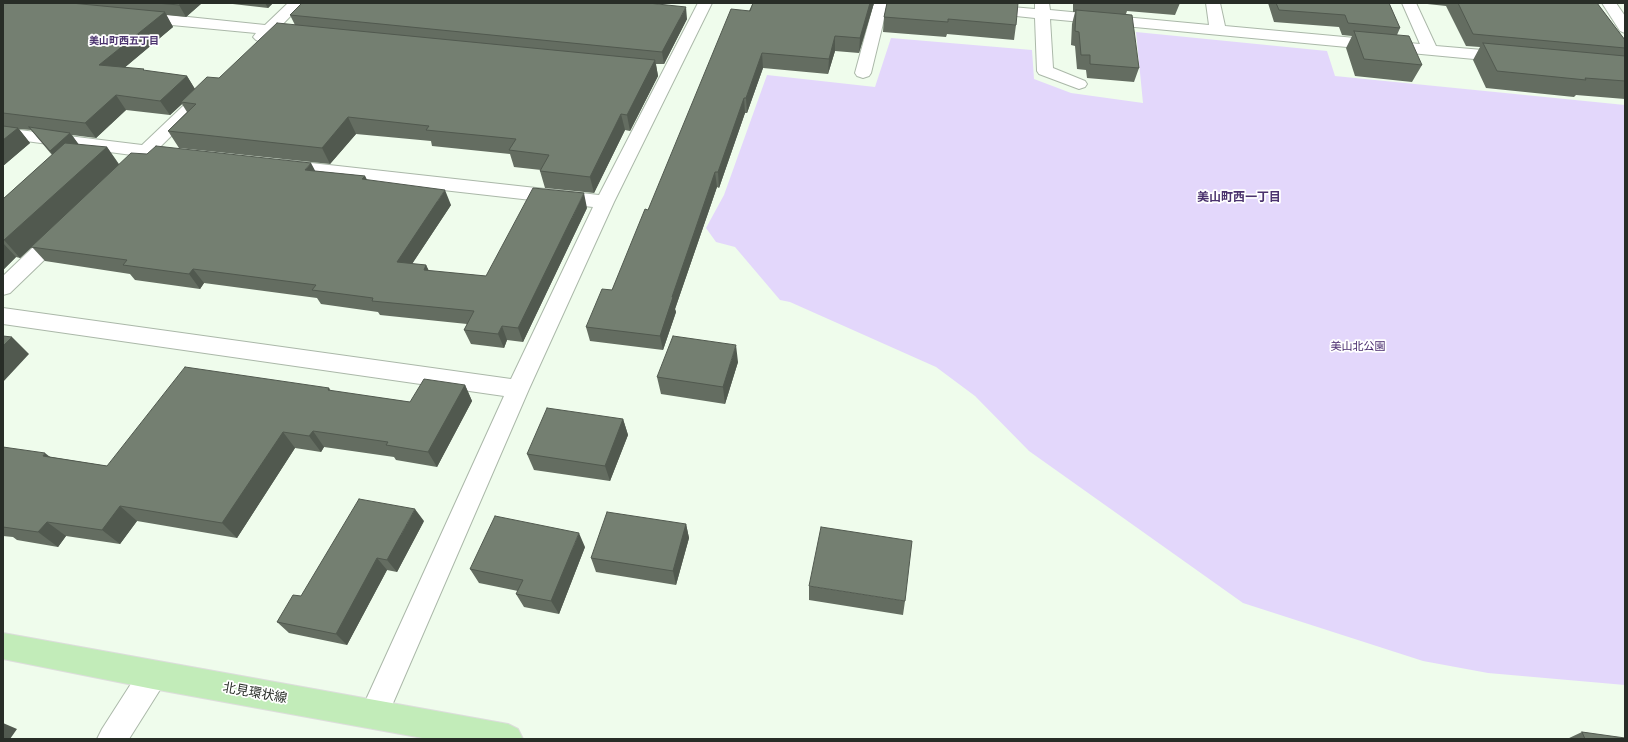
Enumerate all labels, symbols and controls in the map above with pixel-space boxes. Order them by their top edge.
district label: 美山町西五丁目 [89,35,159,47]
district label: 美山町西一丁目 [1197,190,1281,204]
park label: 美山北公園 [1331,340,1385,354]
street label: 北見環状線 [222,680,288,706]

